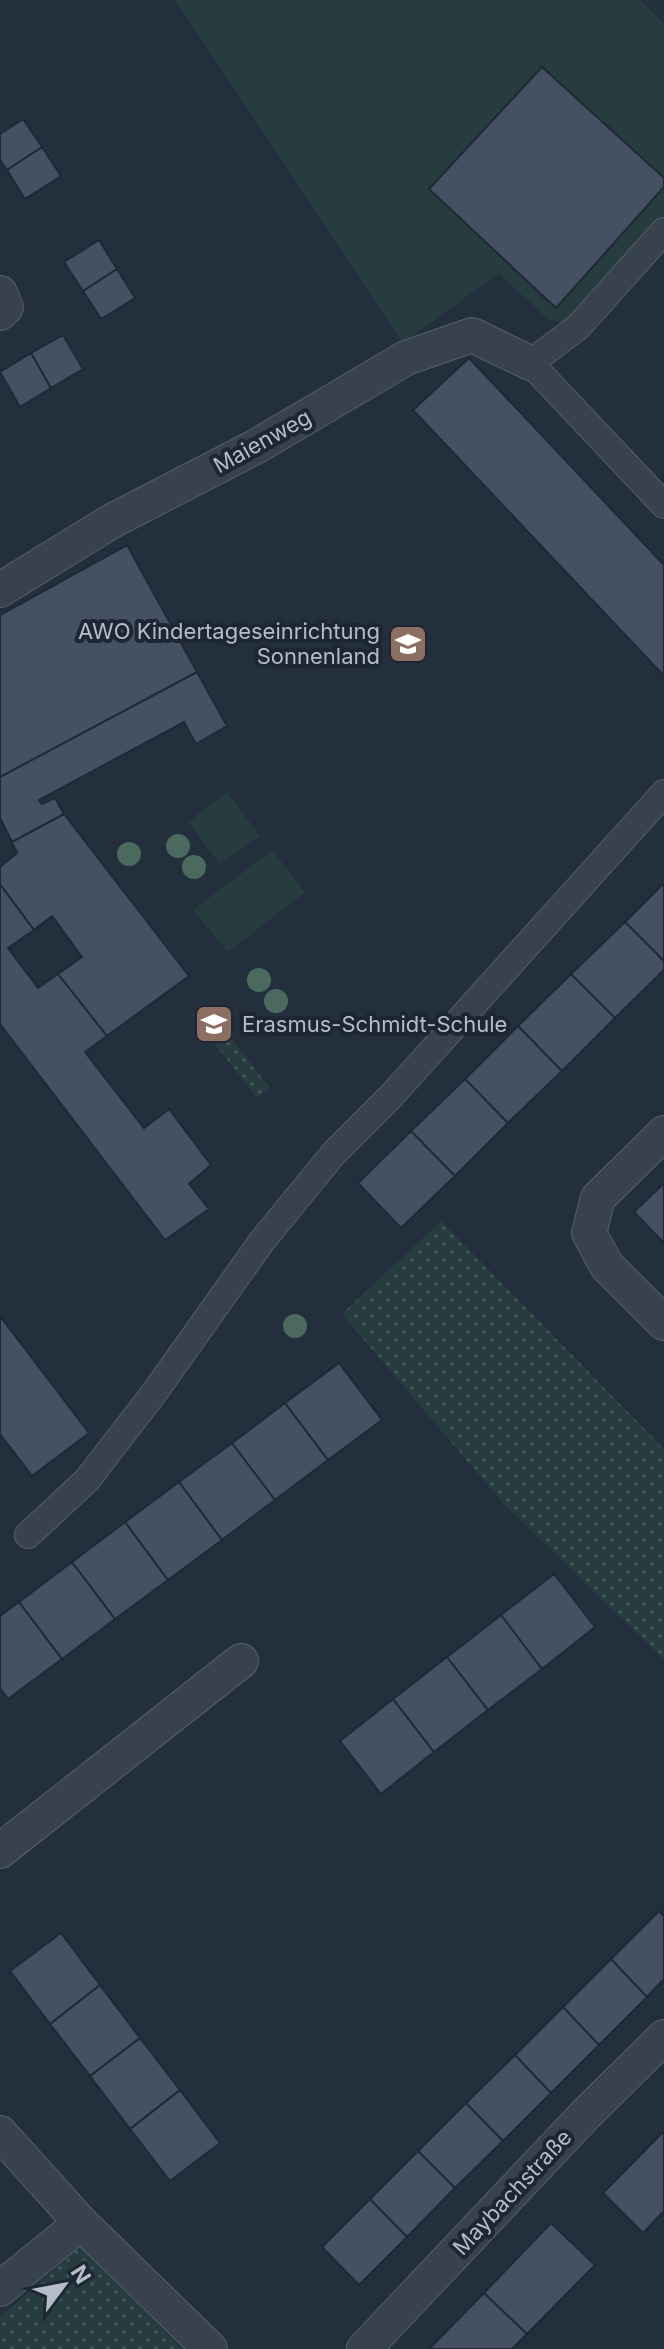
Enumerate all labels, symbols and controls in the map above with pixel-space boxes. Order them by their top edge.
street label: Maienweg [209,404,315,478]
place label: AWO Kindertageseinrichtung Sonnenland [78,618,380,669]
school or university icon: AWO Kindertageseinrichtung Sonnenland [387,623,429,665]
school or university icon: Erasmus-Schmidt-Schule [193,1003,235,1045]
place label: Erasmus-Schmidt-Schule [242,1011,507,1037]
street label: Maybachstraße [447,2124,577,2260]
north arrow [24,2245,104,2325]
text: N [65,2260,96,2288]

